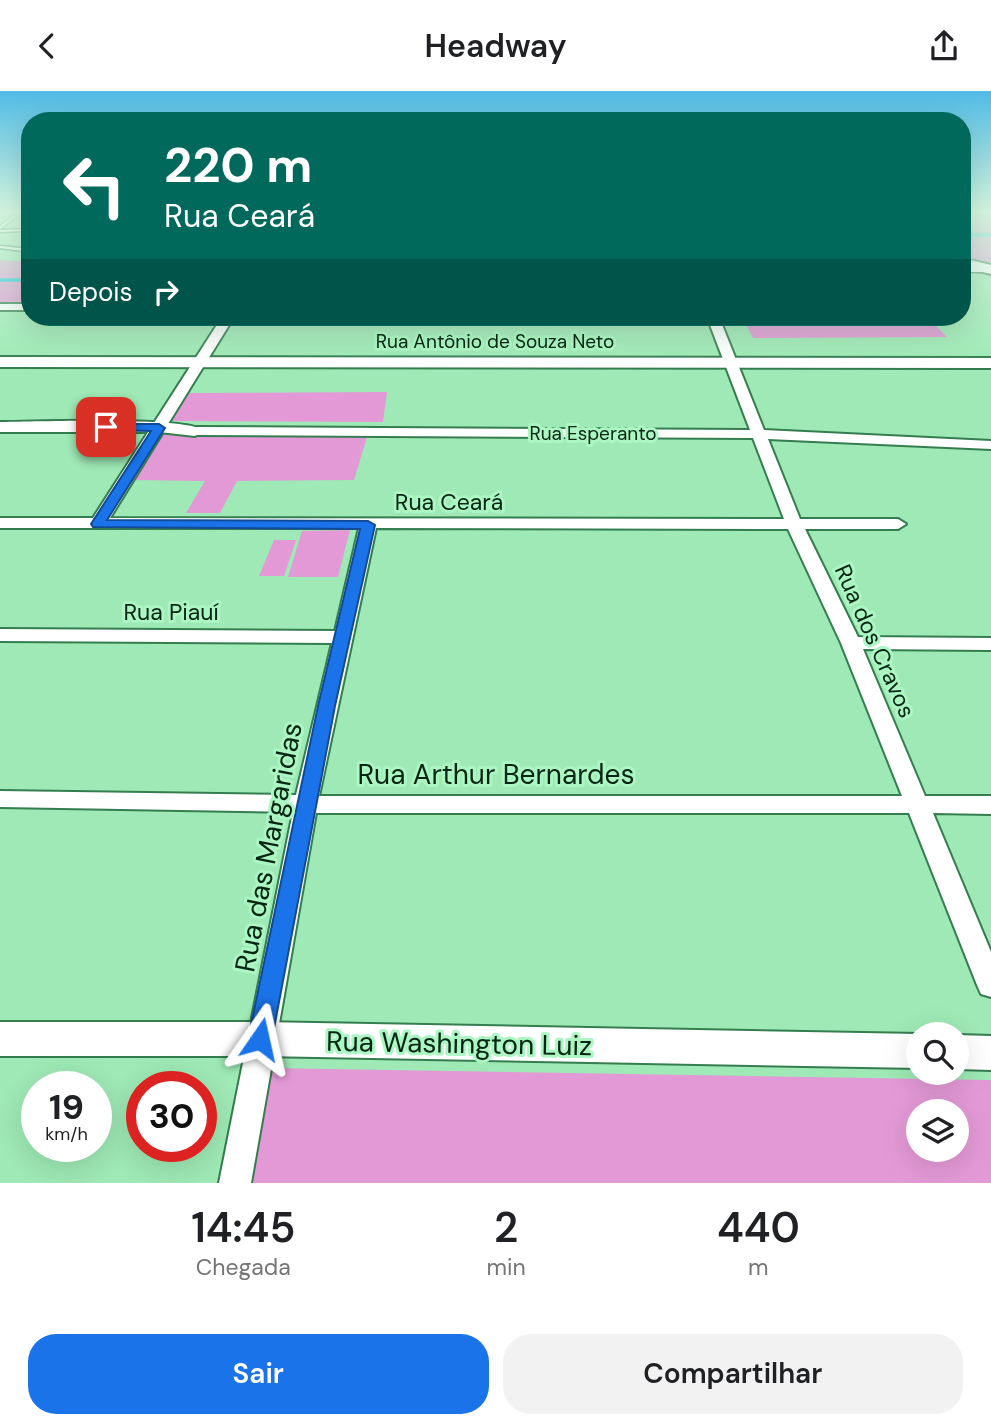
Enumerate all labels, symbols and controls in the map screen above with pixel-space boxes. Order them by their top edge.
text: Headway [424,25,567,67]
icon: back [28,27,66,65]
icon: share [925,27,963,65]
text: 220 m [164,133,312,197]
icon: left [49,140,140,231]
text: Rua Ceará [164,195,315,237]
icon: right [147,273,185,311]
text: Depois [49,275,133,309]
street label: Rua Antônio de Souza Neto [376,329,614,354]
pin [76,397,136,457]
icon: arrive [87,408,125,446]
street label: Rua Esperanto [529,421,657,446]
street label: Rua Ceará [395,487,503,517]
street label: Rua dos Cravos [828,560,922,722]
street label: Rua Piauí [123,597,219,627]
street label: Rua das Margaridas [226,719,311,975]
street label: Rua Arthur Bernardes [357,756,635,793]
position arrow [223,1002,297,1076]
map controls [906,1022,969,1162]
button: search [906,1022,969,1085]
street label: Rua Washington Luiz [326,1023,592,1064]
speed limit sign: 30 [126,1071,217,1162]
text: 19 [49,1084,84,1130]
button: layers [906,1099,969,1162]
text: km/h [45,1122,88,1146]
text: 14:45 [191,1200,295,1255]
text: 2 [494,1200,518,1255]
text: 440 [717,1200,800,1255]
text: Chegada [196,1252,291,1282]
text: min [487,1252,526,1282]
text: m [748,1252,769,1282]
button: Sair [28,1334,489,1414]
button: Compartilhar [503,1334,963,1414]

